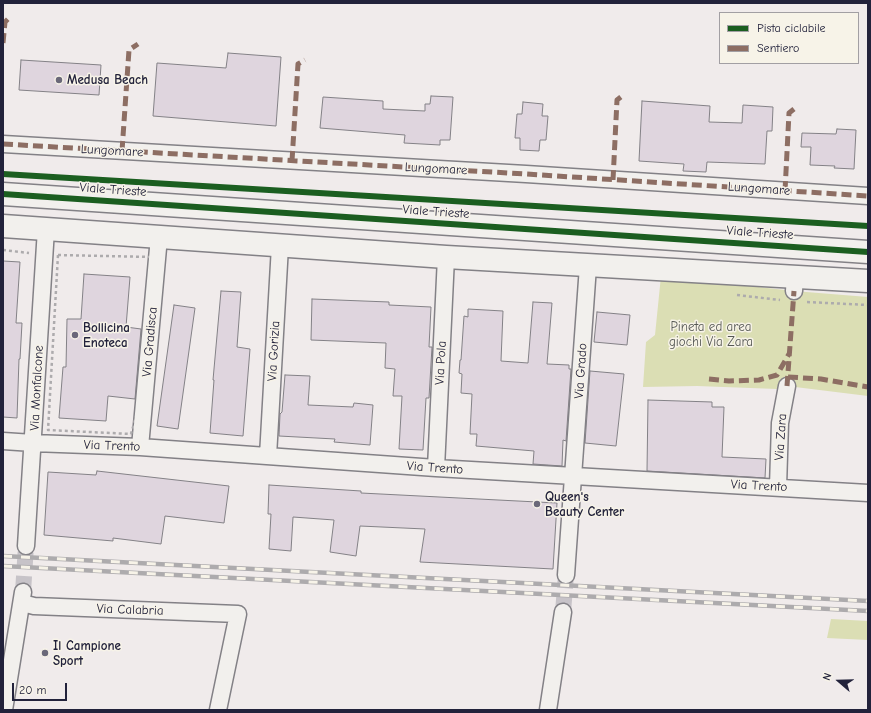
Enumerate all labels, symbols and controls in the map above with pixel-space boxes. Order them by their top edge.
legend [719,12,859,64]
text: Pista ciclabile [757,21,826,35]
text: Sentiero [757,41,799,55]
place label: Medusa Beach [67,72,148,88]
marker: Medusa Beach [54,75,64,85]
street label: Lungomare [80,142,144,160]
street label: Lungomare [404,160,468,178]
street label: Lungomare [727,179,791,199]
street label: Viale Trieste [79,180,147,200]
street label: Viale Trieste [402,202,470,222]
street label: Viale Trieste [726,223,794,243]
street label: Via Gradisca [139,306,161,378]
park label: Pineta ed area giochi Via Zara [669,319,753,350]
place label: Bollicina Enoteca [83,320,130,351]
street label: Via Gorizia [265,320,283,382]
marker: Bollicina Enoteca [70,330,80,340]
street label: Via Pola [432,341,450,385]
street label: Via Grado [571,343,591,399]
street label: Via Monfalcone [27,345,47,431]
street label: Via Zara [772,413,790,461]
street label: Via Trento [83,437,141,455]
street label: Via Trento [406,458,464,478]
street label: Via Trento [730,477,788,495]
place label: Queen's Beauty Center [545,489,624,520]
marker: Queen's Beauty Center [532,499,542,509]
street label: Via Calabria [96,601,164,619]
place label: Il Campione Sport [53,638,121,669]
marker: Il Campione Sport [40,648,50,658]
north arrow [819,661,859,701]
text: N [820,671,835,682]
scale bar [14,675,69,701]
text: 20 m [19,683,47,697]

